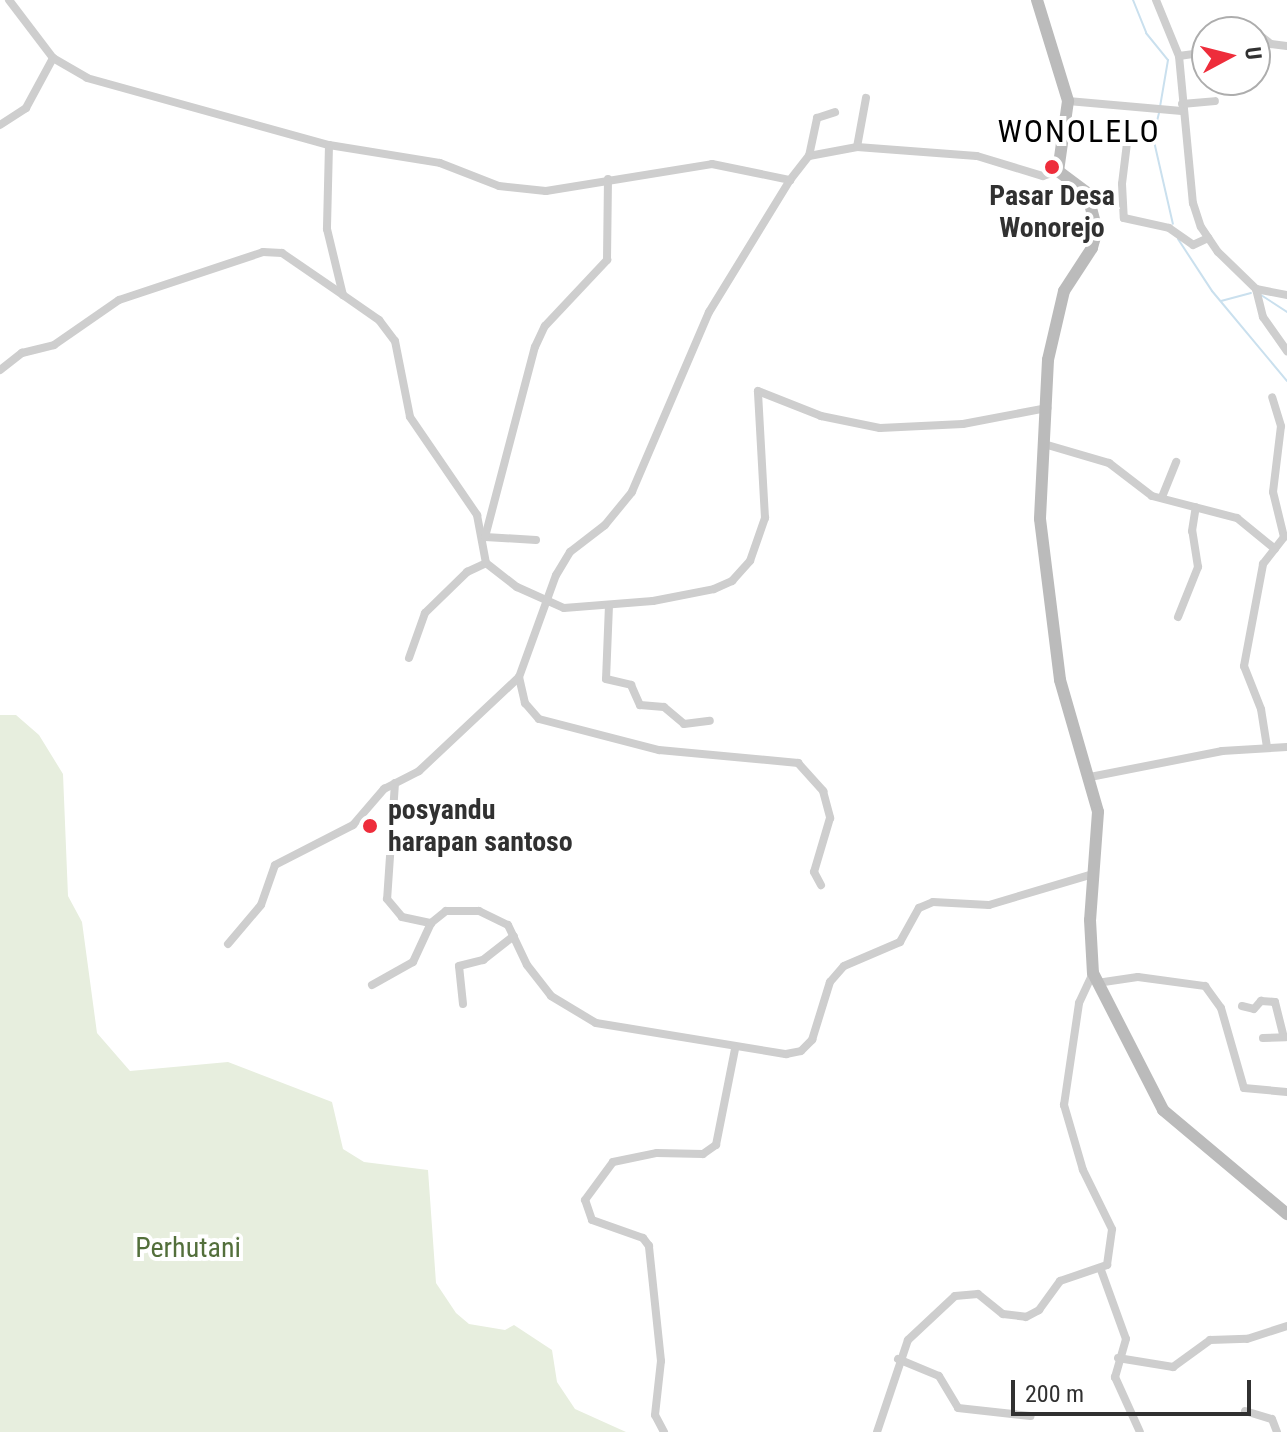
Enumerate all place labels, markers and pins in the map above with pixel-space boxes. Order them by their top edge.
marker: Pasar Desa Wonorejo [1043,158,1061,176]
place label: Pasar Desa Wonorejo [989,179,1115,245]
place label: posyandu harapan santoso [388,793,573,859]
marker: posyandu harapan santoso [359,815,381,837]

